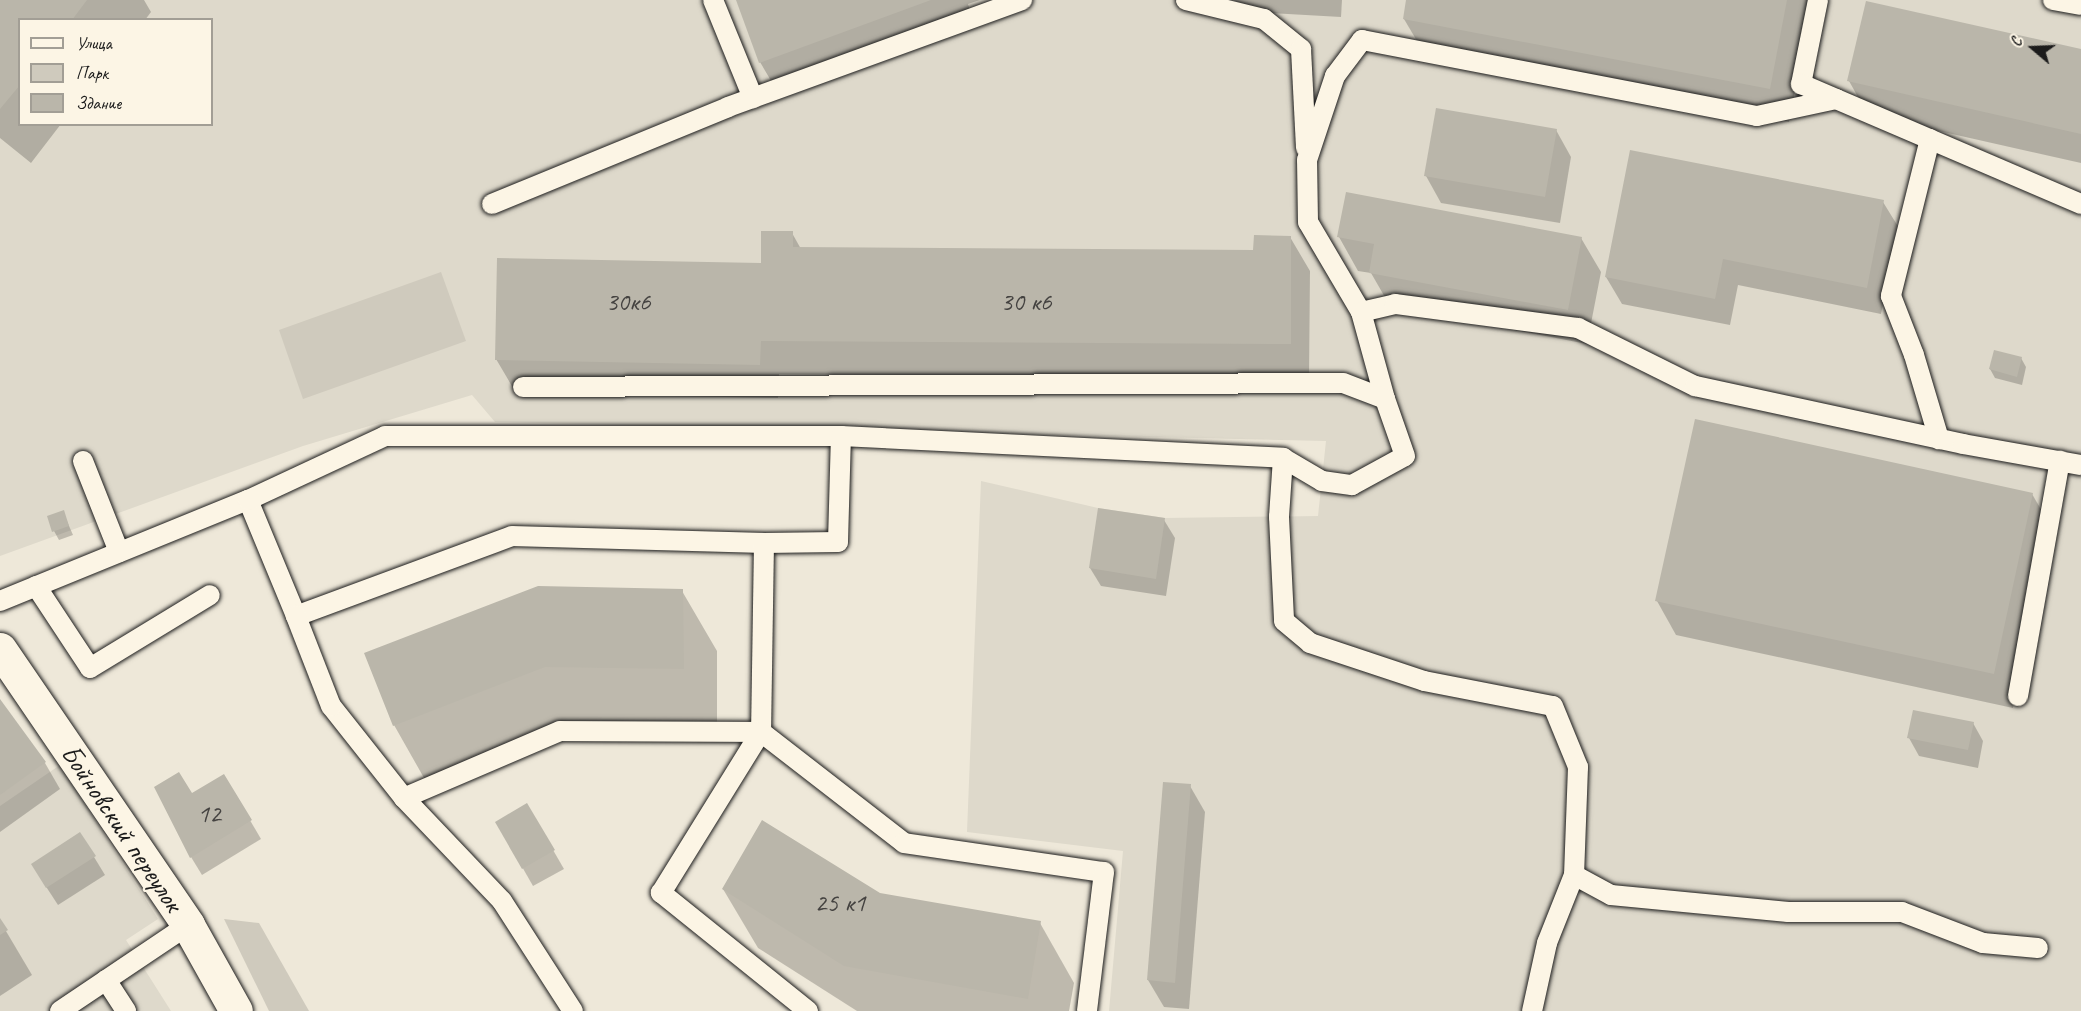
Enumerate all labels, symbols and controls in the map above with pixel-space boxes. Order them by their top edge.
legend [18,18,213,126]
north arrow [2003,18,2063,78]
text: Улица [76,32,112,54]
text: С [2005,35,2027,49]
text: Парк [76,62,108,84]
text: Здание [76,92,121,114]
house number: 30к6 [606,286,650,318]
house number: 30 к6 [1001,286,1051,318]
street label: Бойновский переулок [54,738,190,918]
house number: 12 [197,798,221,830]
house number: 25 к1 [815,887,865,919]

